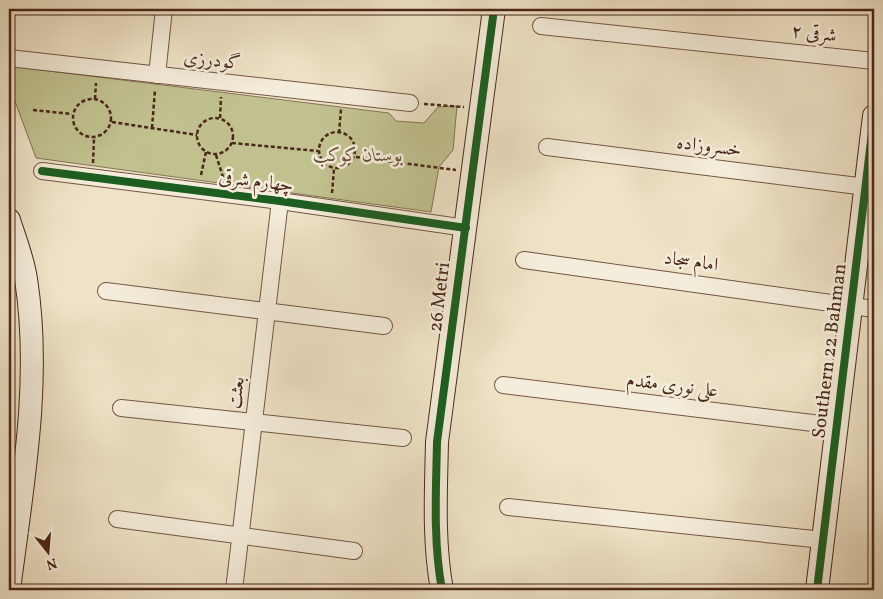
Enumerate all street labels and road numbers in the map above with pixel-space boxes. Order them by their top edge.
street label: ۲ شرقی [790,19,838,49]
street label: گودرزی [182,45,242,77]
street label: خسروزاده [675,130,743,164]
street label: چهارم شرقی [217,165,295,201]
street label: امام سجاد [662,245,720,281]
street label: 26 Metri [423,260,457,333]
street label: Southern 22 Bahman [806,262,854,440]
street label: علی نوری مقدم [625,367,719,406]
street label: بعثت [222,376,252,410]

